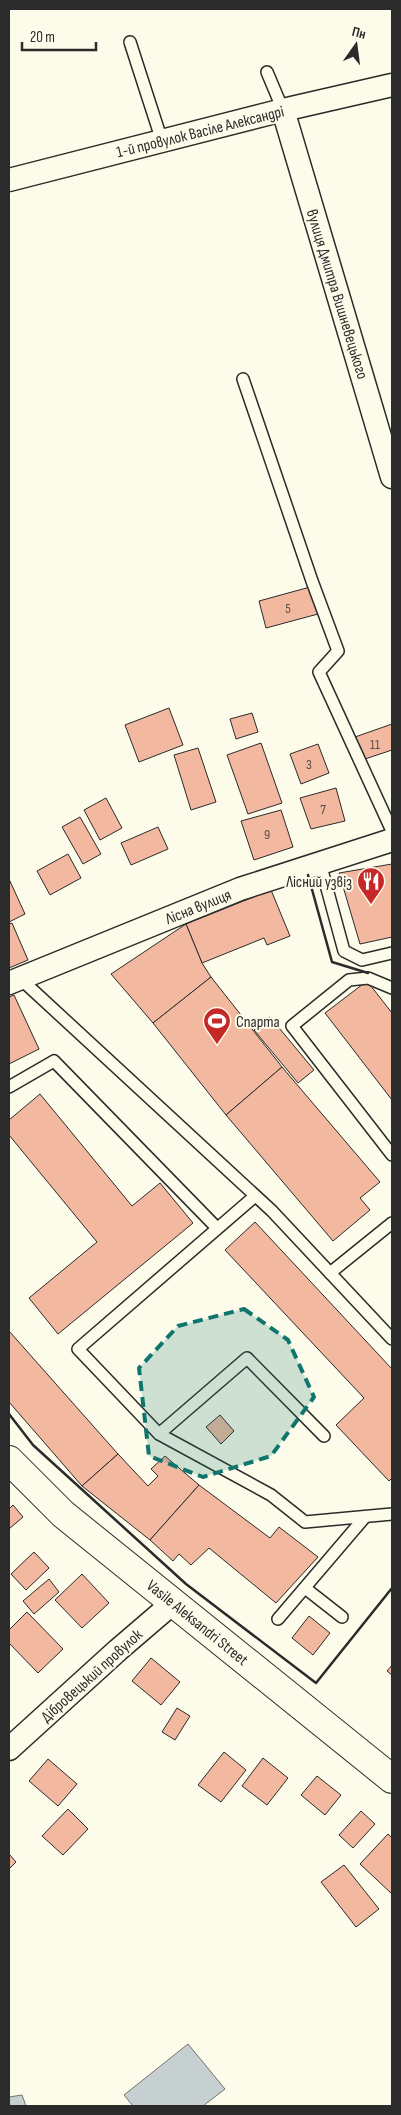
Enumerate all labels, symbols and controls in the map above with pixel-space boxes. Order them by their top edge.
scale bar [22,20,96,52]
north arrow [331,20,381,70]
text: Пн [350,23,368,43]
text: 20 m [30,28,55,47]
street label: 1-й провулок Васіле Александрі [115,102,286,162]
street label: вулиця Дмитра Вишневецького [302,207,371,382]
house number: 5 [285,600,291,617]
house number: 11 [370,736,380,753]
house number: 3 [306,756,312,773]
house number: 7 [320,801,326,818]
house number: 9 [264,826,270,843]
restaurant icon: Лісний узвіз [356,866,386,905]
place label: Лісний узвіз [285,873,352,892]
street label: Лісна вулиця [162,886,234,930]
sports icon: Спарта [202,1006,232,1045]
place label: Спарта [236,1013,280,1032]
street label: Vasile Aleksandri Street [142,1576,252,1670]
street label: Дібровецький провулок [37,1625,147,1727]

